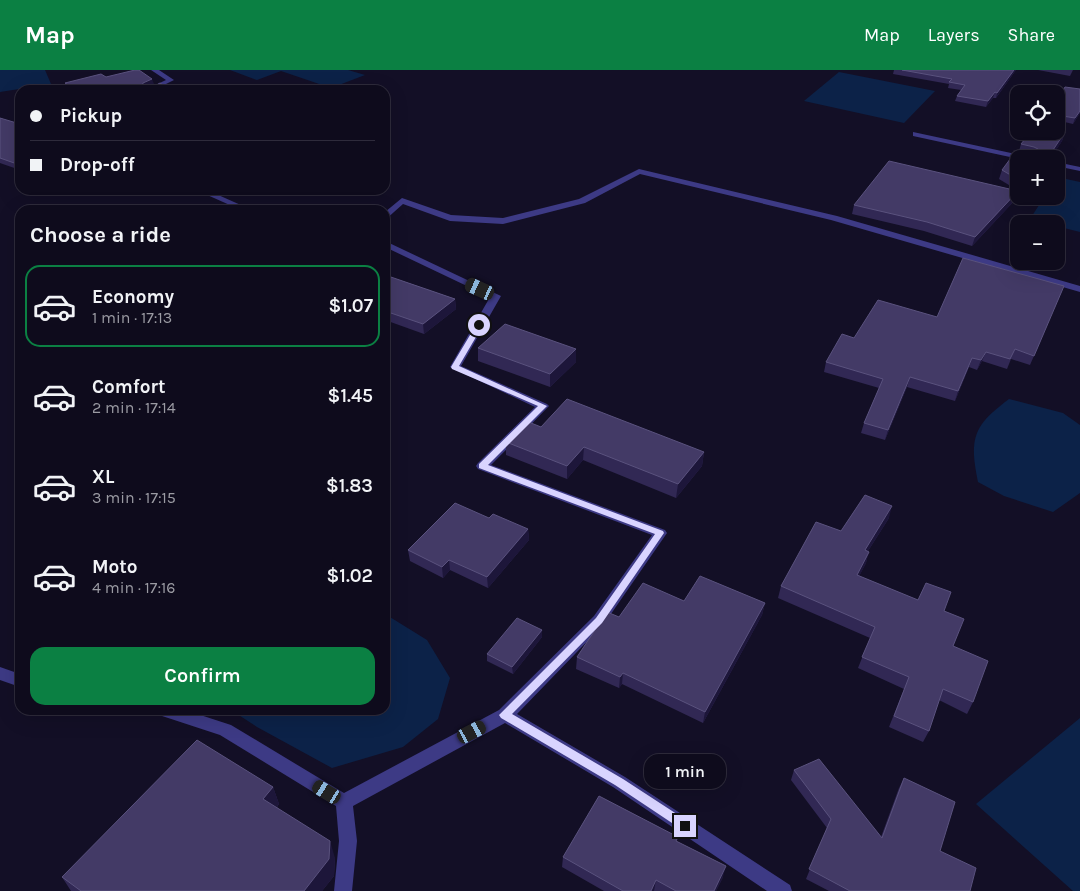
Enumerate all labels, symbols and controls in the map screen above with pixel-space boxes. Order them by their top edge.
text: Map [25,21,75,49]
text: Map [864,24,900,46]
text: Layers [928,24,980,46]
text: Share [1008,24,1055,46]
map controls [1010,85,1065,270]
button: locate [1010,85,1065,140]
text: Pickup [60,105,122,127]
button: + [1010,150,1065,205]
text: Drop-off [60,154,135,176]
button: − [1010,215,1065,270]
text: Choose a ride [30,222,171,248]
car [463,276,496,302]
icon: car [32,284,77,329]
text: Economy [92,286,174,308]
text: $1.07 [329,295,373,317]
text: 1 min · 17:13 [92,308,172,327]
route start [468,314,490,336]
icon: car [32,374,77,419]
text: Comfort [92,376,166,398]
text: $1.45 [328,385,373,407]
text: 2 min · 17:14 [92,398,176,417]
icon: car [32,464,77,509]
text: XL [92,466,114,488]
text: $1.83 [326,475,373,497]
text: 3 min · 17:15 [92,488,176,507]
icon: car [32,554,77,599]
text: Moto [92,556,138,578]
text: $1.02 [326,565,373,587]
text: 4 min · 17:16 [92,578,176,597]
button: Confirm [30,647,375,705]
car [455,718,488,746]
callout: 1 min [644,754,726,788]
text: 1 min [665,762,705,781]
car [310,778,343,806]
route end [674,815,696,837]

